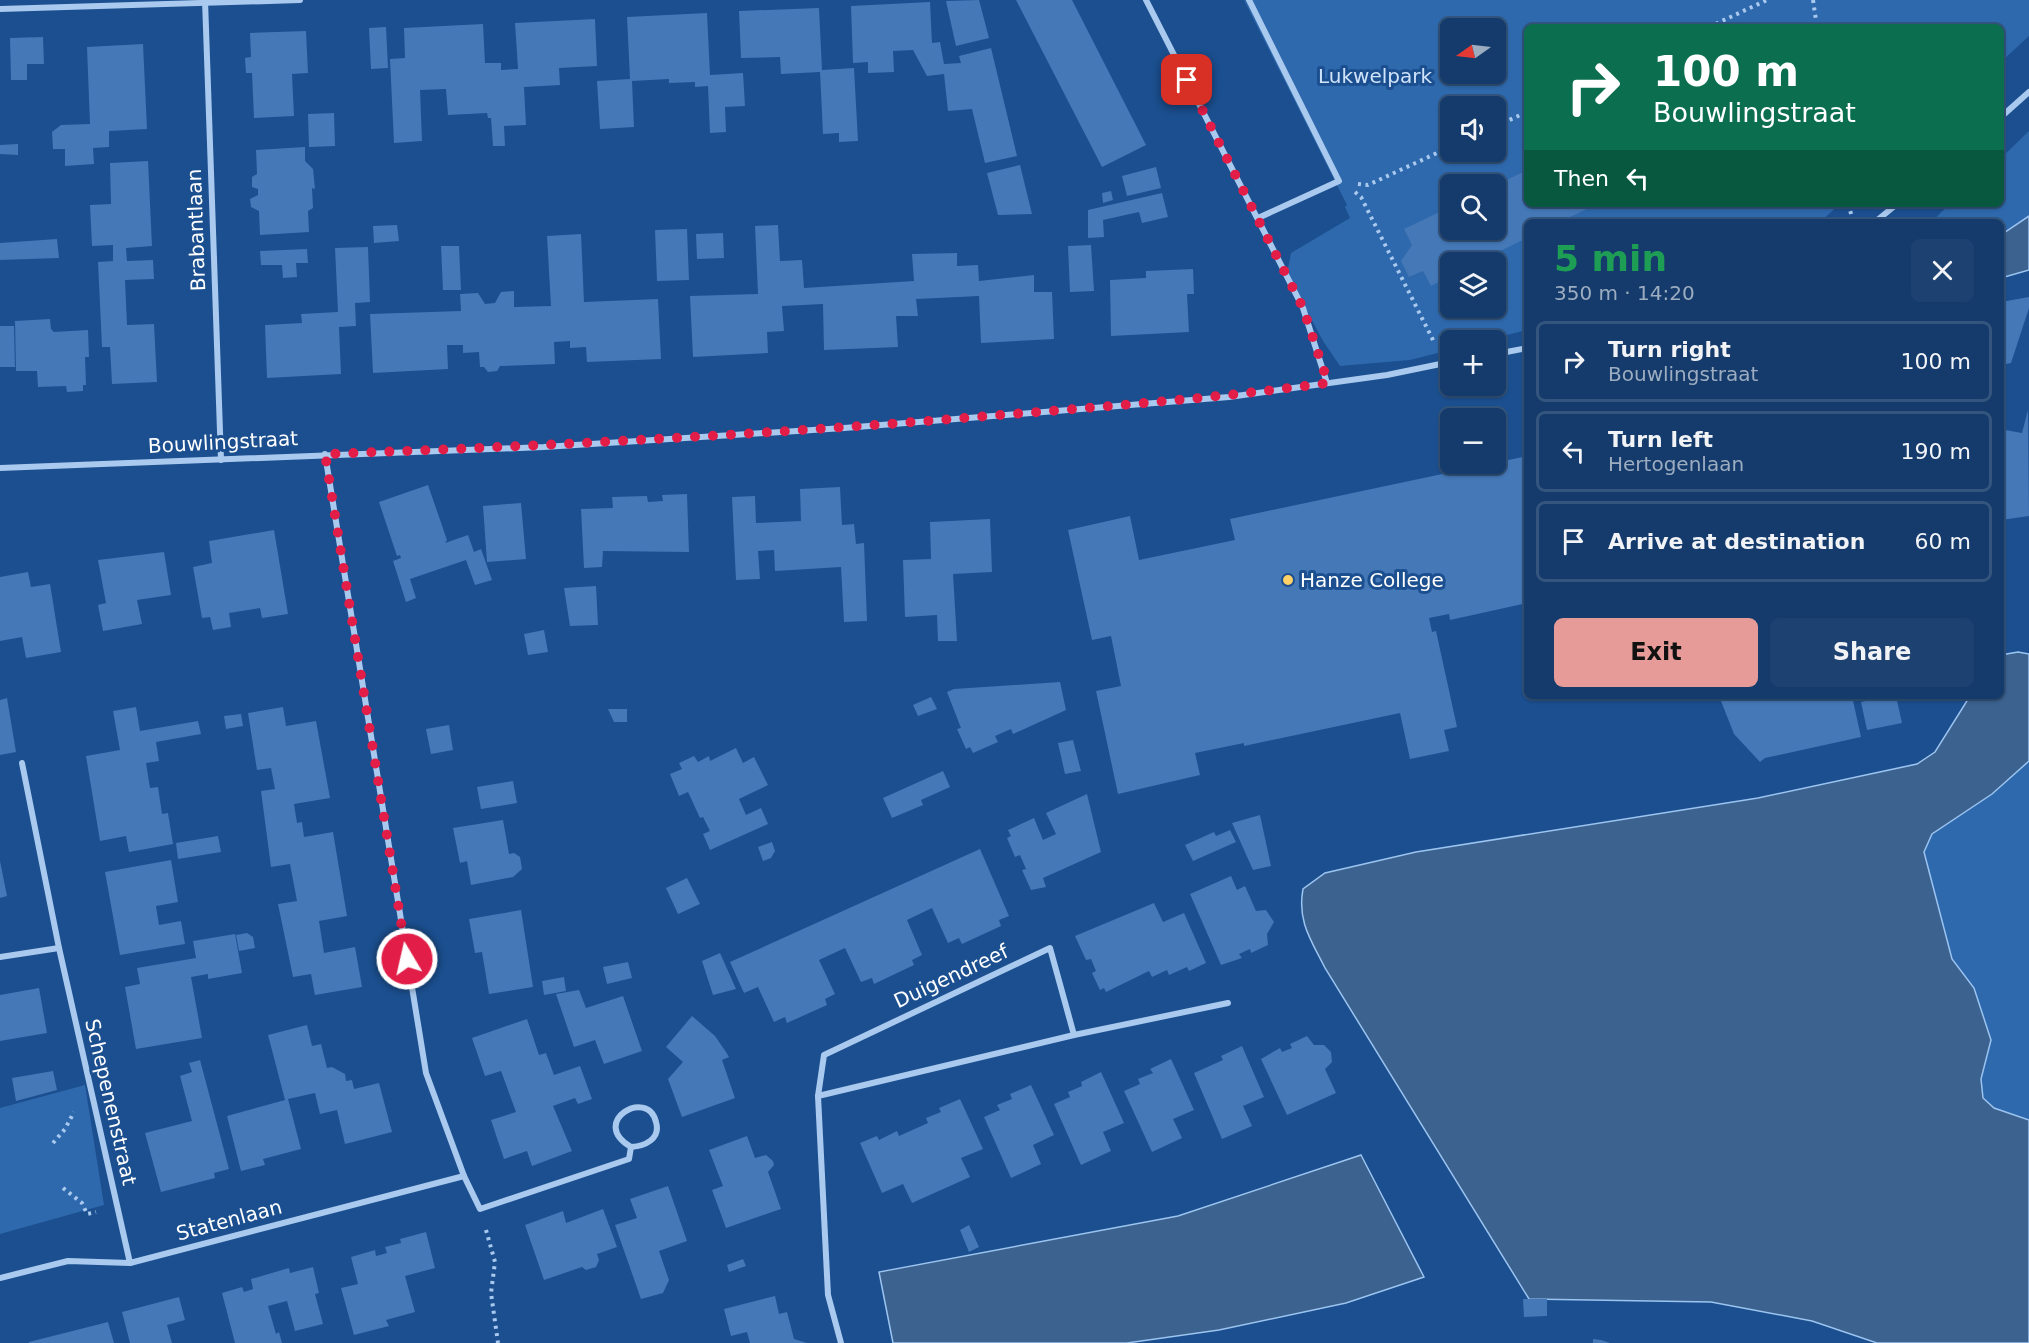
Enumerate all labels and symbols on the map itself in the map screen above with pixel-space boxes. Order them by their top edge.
north arrow [1440,18,1506,84]
pin [1161,54,1212,105]
park label: Lukwelpark [1318,64,1432,88]
street label: Brabantlaan [182,168,210,292]
street label: Bouwlingstraat [147,426,299,458]
place label: Hanze College [1300,568,1444,592]
marker: Hanze College [1281,573,1295,587]
position arrow [375,927,439,991]
street label: Duigendreef [890,939,1013,1013]
street label: Schepenenstraat [80,1016,142,1188]
street label: Statenlaan [174,1194,284,1246]

